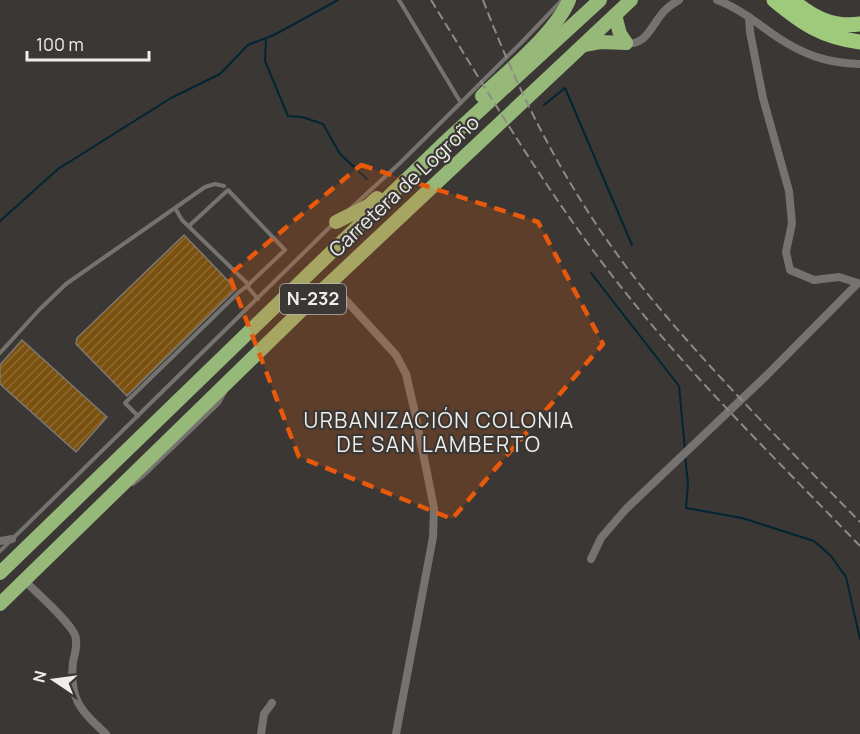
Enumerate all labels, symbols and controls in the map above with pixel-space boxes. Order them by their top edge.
scale bar [27,24,148,62]
text: 100 m [36,32,84,56]
street label: Carretera de Logroño [323,109,485,263]
road number: N-232 [280,284,346,314]
district label: URBANIZACIÓN COLONIA DE SAN LAMBERTO [303,406,575,458]
north arrow [24,650,84,710]
text: N [27,669,51,685]

